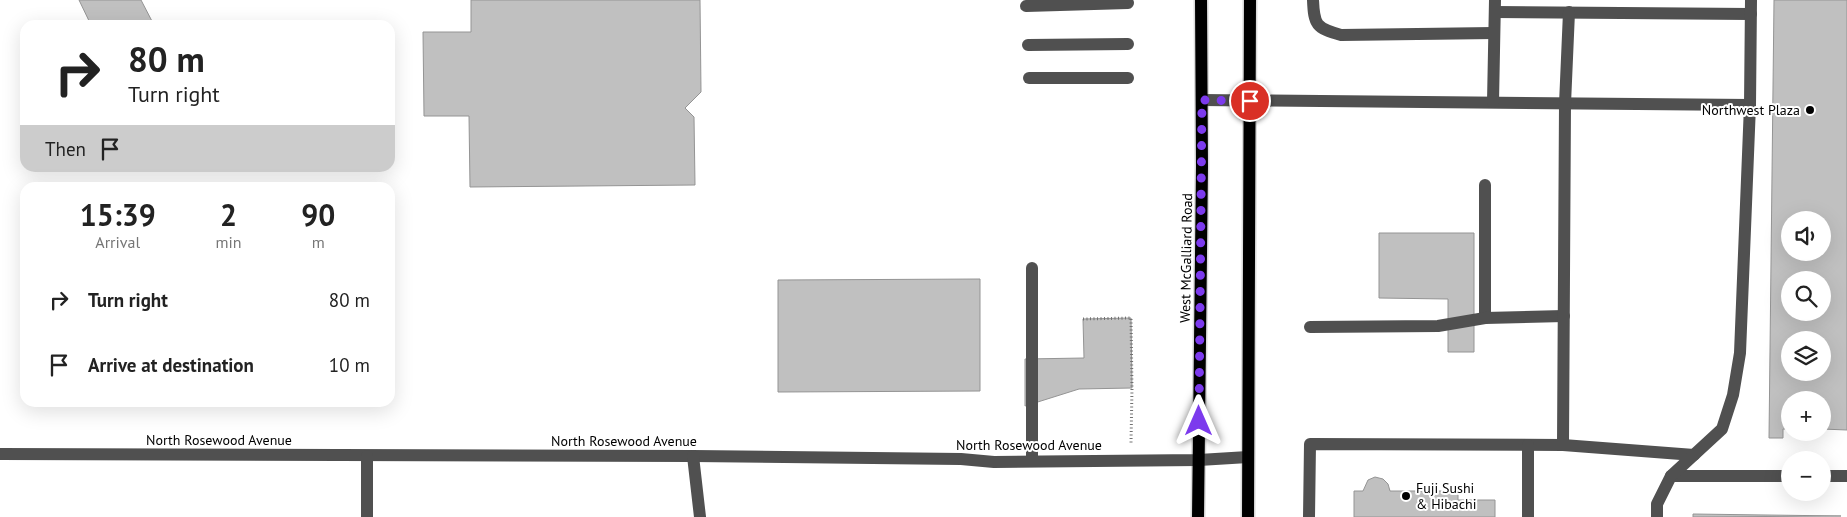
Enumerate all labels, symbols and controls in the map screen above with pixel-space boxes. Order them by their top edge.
text: 80 m [128,36,205,82]
icon: right [45,40,110,105]
text: Turn right [128,80,220,108]
pin [1229,80,1271,122]
icon: arrive [1236,87,1264,115]
place label: Northwest Plaza [1702,101,1800,119]
marker: Northwest Plaza [1804,104,1816,116]
icon: arrive [96,135,124,163]
text: Then [45,137,86,161]
street label: West McGalliard Road [1176,193,1196,323]
text: 15:39 [80,195,156,234]
text: 2 [220,195,237,234]
text: 90 [301,195,335,234]
map controls [1781,211,1831,501]
button: sound [1781,211,1831,261]
text: Arrival [95,232,140,252]
text: min [216,232,242,252]
text: m [312,232,325,252]
button: search [1781,271,1831,321]
icon: right [45,286,73,314]
text: Turn right [88,288,168,312]
text: 80 m [329,288,370,312]
button: layers [1781,331,1831,381]
icon: arrive [45,351,73,379]
text: Arrive at destination [88,353,254,377]
text: 10 m [329,353,370,377]
button: + [1781,391,1831,441]
position arrow [1172,394,1224,446]
street label: North Rosewood Avenue [146,431,292,449]
street label: North Rosewood Avenue [551,432,697,450]
street label: North Rosewood Avenue [956,436,1102,454]
button: − [1781,451,1831,501]
place label: Fuji Sushi & Hibachi [1416,479,1477,513]
marker: Fuji Sushi & Hibachi [1400,490,1412,502]

